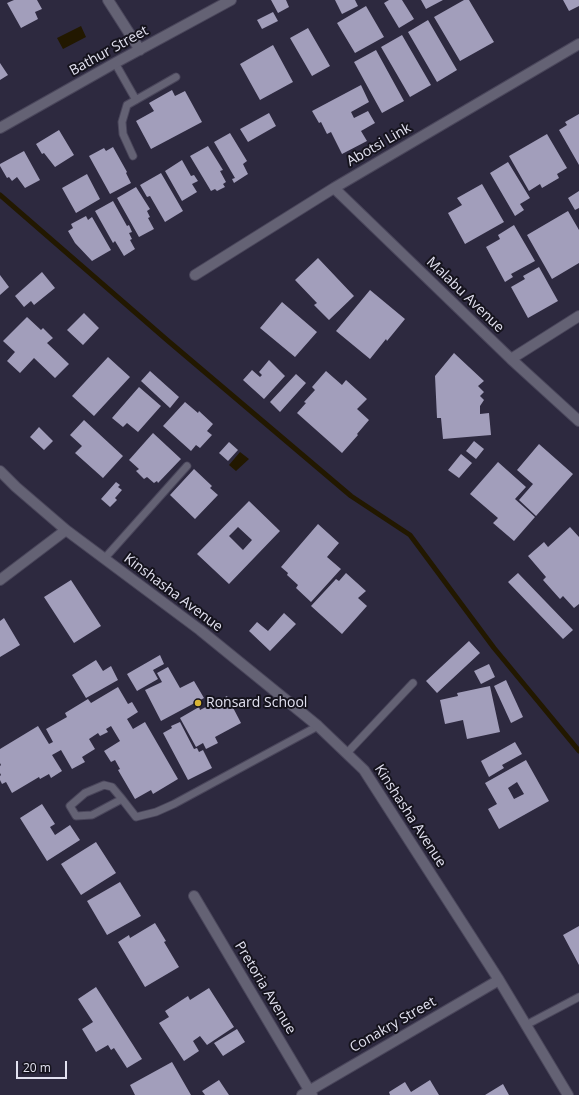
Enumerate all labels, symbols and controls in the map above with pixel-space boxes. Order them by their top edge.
street label: Bathur Street [67,22,151,80]
street label: Abotsi Link [344,120,414,170]
street label: Malabu Avenue [423,254,507,336]
street label: Kinshasha Avenue [120,550,226,636]
place label: Ronsard School [206,695,307,711]
marker: Ronsard School [193,698,203,708]
street label: Kinshasha Avenue [371,761,449,871]
street label: Pretoria Avenue [231,939,299,1037]
street label: Conakry Street [347,994,439,1056]
scale bar [18,1053,69,1079]
text: 20 m [23,1059,51,1076]

